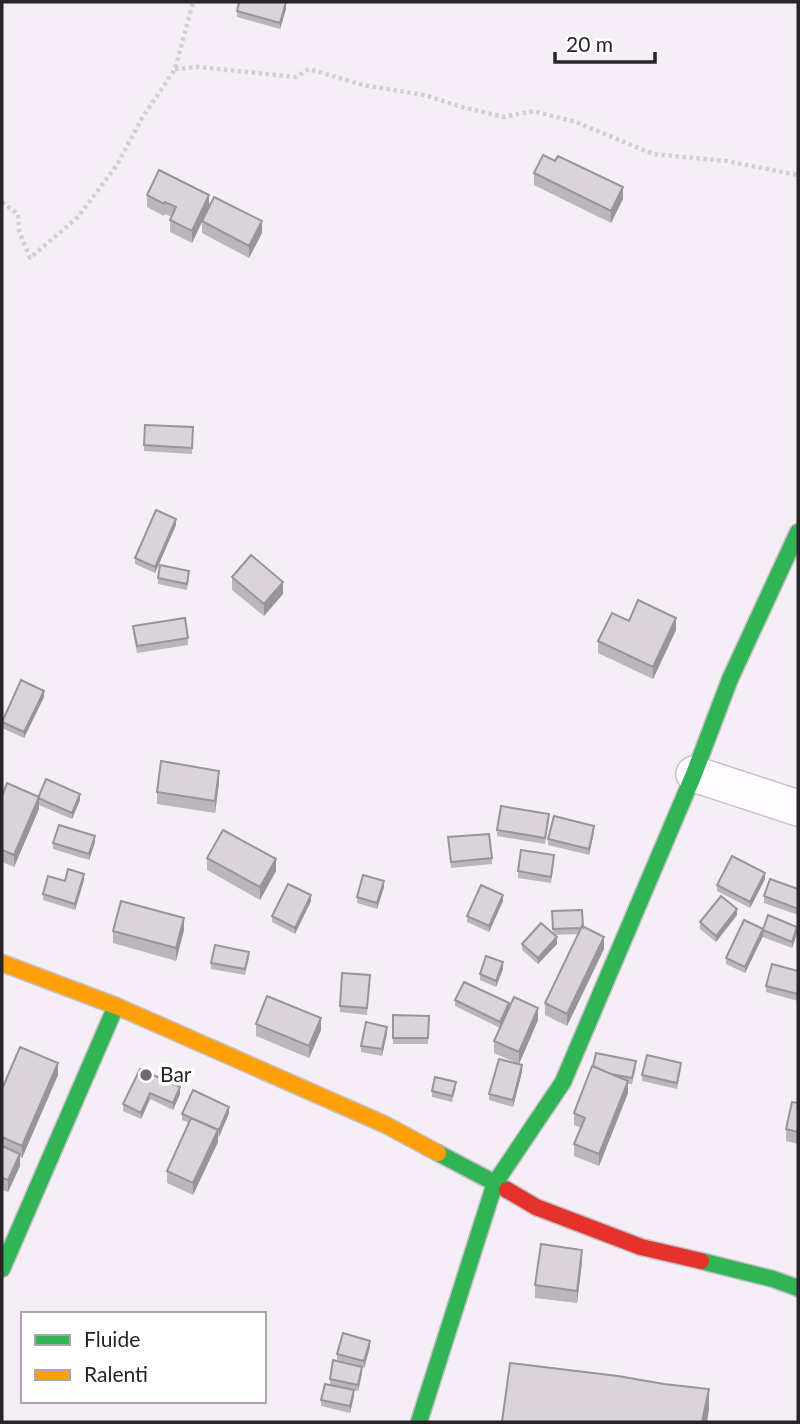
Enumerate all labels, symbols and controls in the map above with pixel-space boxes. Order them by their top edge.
scale bar [555,21,655,65]
text: 20 m [566,31,613,56]
place label: Bar [160,1061,192,1086]
marker: Bar [138,1067,154,1083]
legend [21,1312,266,1403]
text: Fluide [84,1326,140,1351]
text: Ralenti [84,1361,148,1386]

